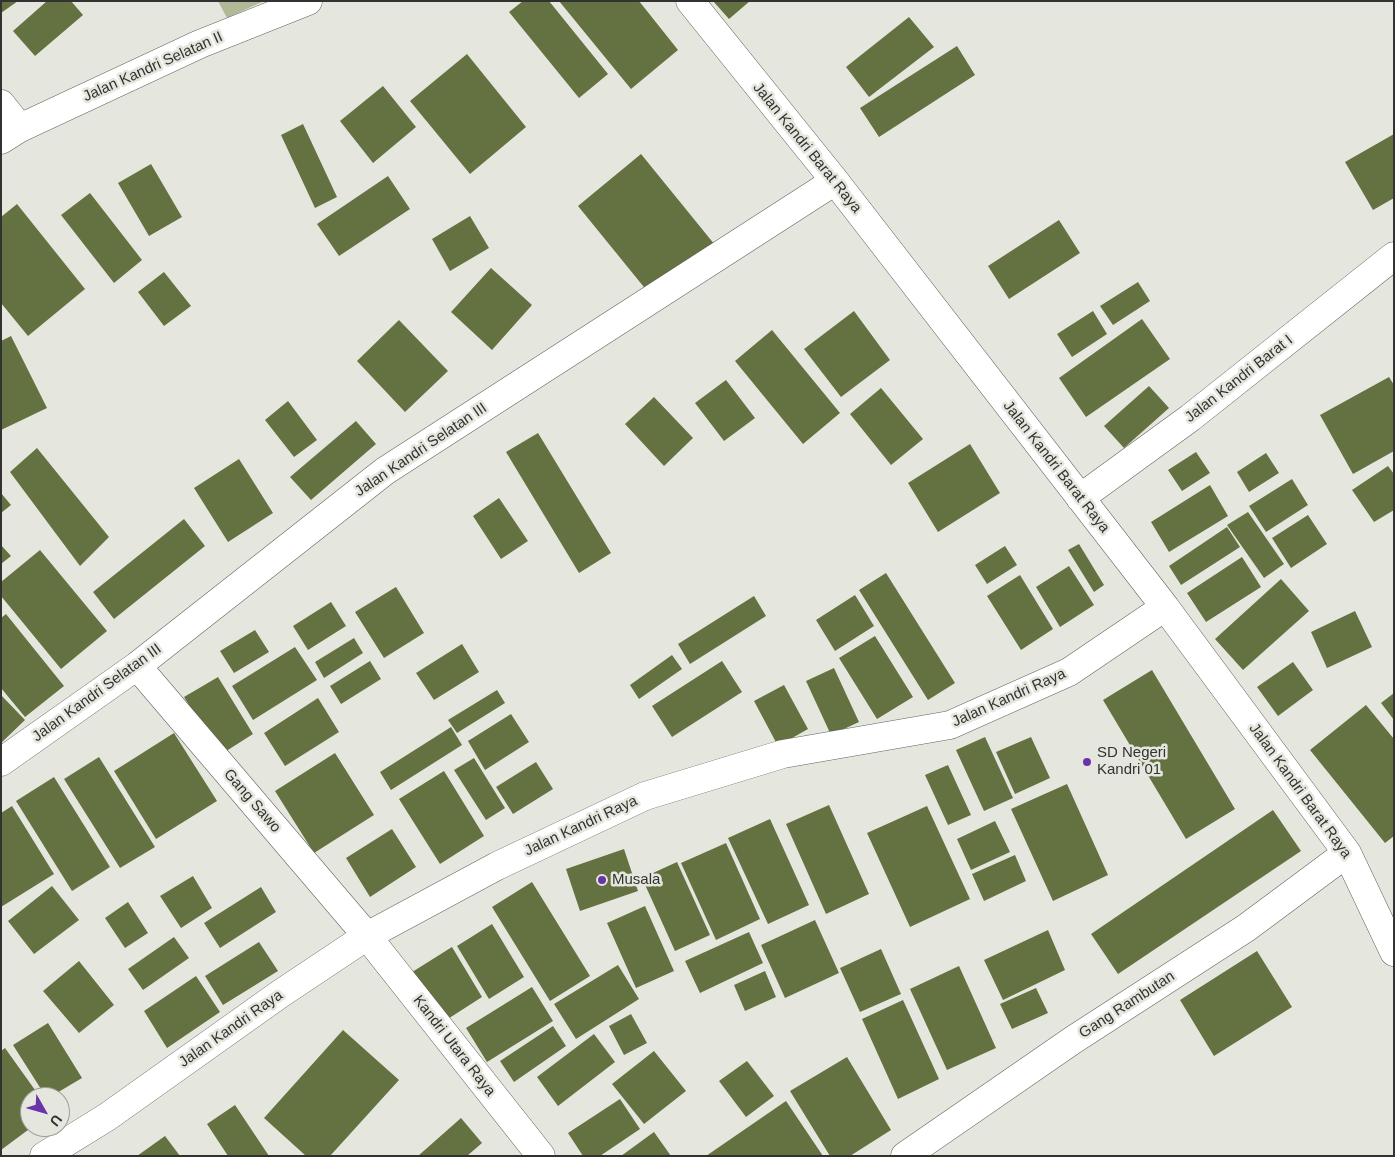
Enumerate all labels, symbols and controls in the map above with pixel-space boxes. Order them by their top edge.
street label: Jalan Kandri Selatan II [80,28,226,106]
street label: Jalan Kandri Barat Raya [749,79,865,217]
street label: Jalan Kandri Barat I [1182,331,1296,427]
street label: Jalan Kandri Barat Raya [999,397,1113,537]
street label: Jalan Kandri Selatan III [352,399,490,501]
street label: Jalan Kandri Selatan III [29,640,165,746]
street label: Jalan Kandri Raya [949,665,1069,731]
street label: Jalan Kandri Barat Raya [1245,720,1355,862]
place label: SD Negeri Kandri 01 [1097,744,1166,779]
marker: SD Negeri Kandri 01 [1081,756,1093,768]
street label: Gang Sawo [219,766,285,836]
street label: Jalan Kandri Raya [522,792,640,860]
place label: Musala [612,871,660,889]
marker: Musala [596,874,608,886]
street label: Gang Rambutan [1076,967,1178,1043]
street label: Jalan Kandri Raya [176,986,286,1072]
street label: Kandri Utara Raya [409,992,499,1100]
north arrow [20,1087,70,1137]
text: U [47,1112,65,1130]

